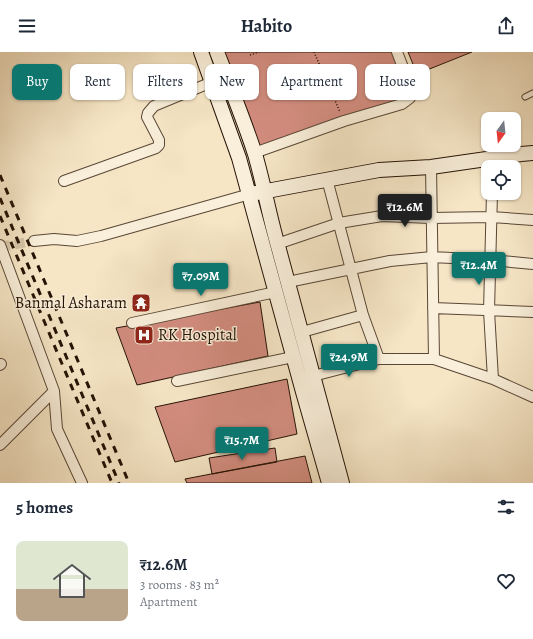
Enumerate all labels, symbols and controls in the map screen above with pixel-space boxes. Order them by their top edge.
text: Habito [241,14,292,38]
icon: menu [16,15,38,37]
icon: share [495,15,517,37]
chip: Buy [12,64,62,100]
chip: Rent [70,64,125,100]
chip: Filters [133,64,197,100]
chip: New [205,64,259,100]
chip: Apartment [267,64,357,100]
chip: House [365,64,430,100]
north arrow [481,112,521,152]
map controls [481,112,521,200]
button: locate [481,160,521,200]
pin: ₹12.6M [372,194,438,228]
text: ₹12.6M [387,198,423,215]
pin: ₹12.4M [446,252,512,286]
text: ₹12.4M [461,256,497,273]
pin: ₹7.09M [168,263,234,297]
text: ₹7.09M [182,267,220,284]
place label: Banmal Asharam [15,292,127,314]
temple icon: Banmal Asharam [130,292,152,314]
hospital icon: RK Hospital [133,324,155,346]
place label: RK Hospital [158,324,237,346]
pin: ₹24.9M [316,344,382,378]
text: ₹24.9M [330,348,368,365]
pin: ₹15.7M [209,427,275,461]
text: ₹15.7M [224,431,260,448]
text: 5 homes [16,496,73,519]
icon: filters [495,496,517,518]
text: ₹12.6M [140,553,188,576]
icon: home [48,557,96,605]
icon: heart [495,570,517,592]
text: 3 rooms · 83 m² [140,576,219,593]
text: Apartment [140,593,198,610]

